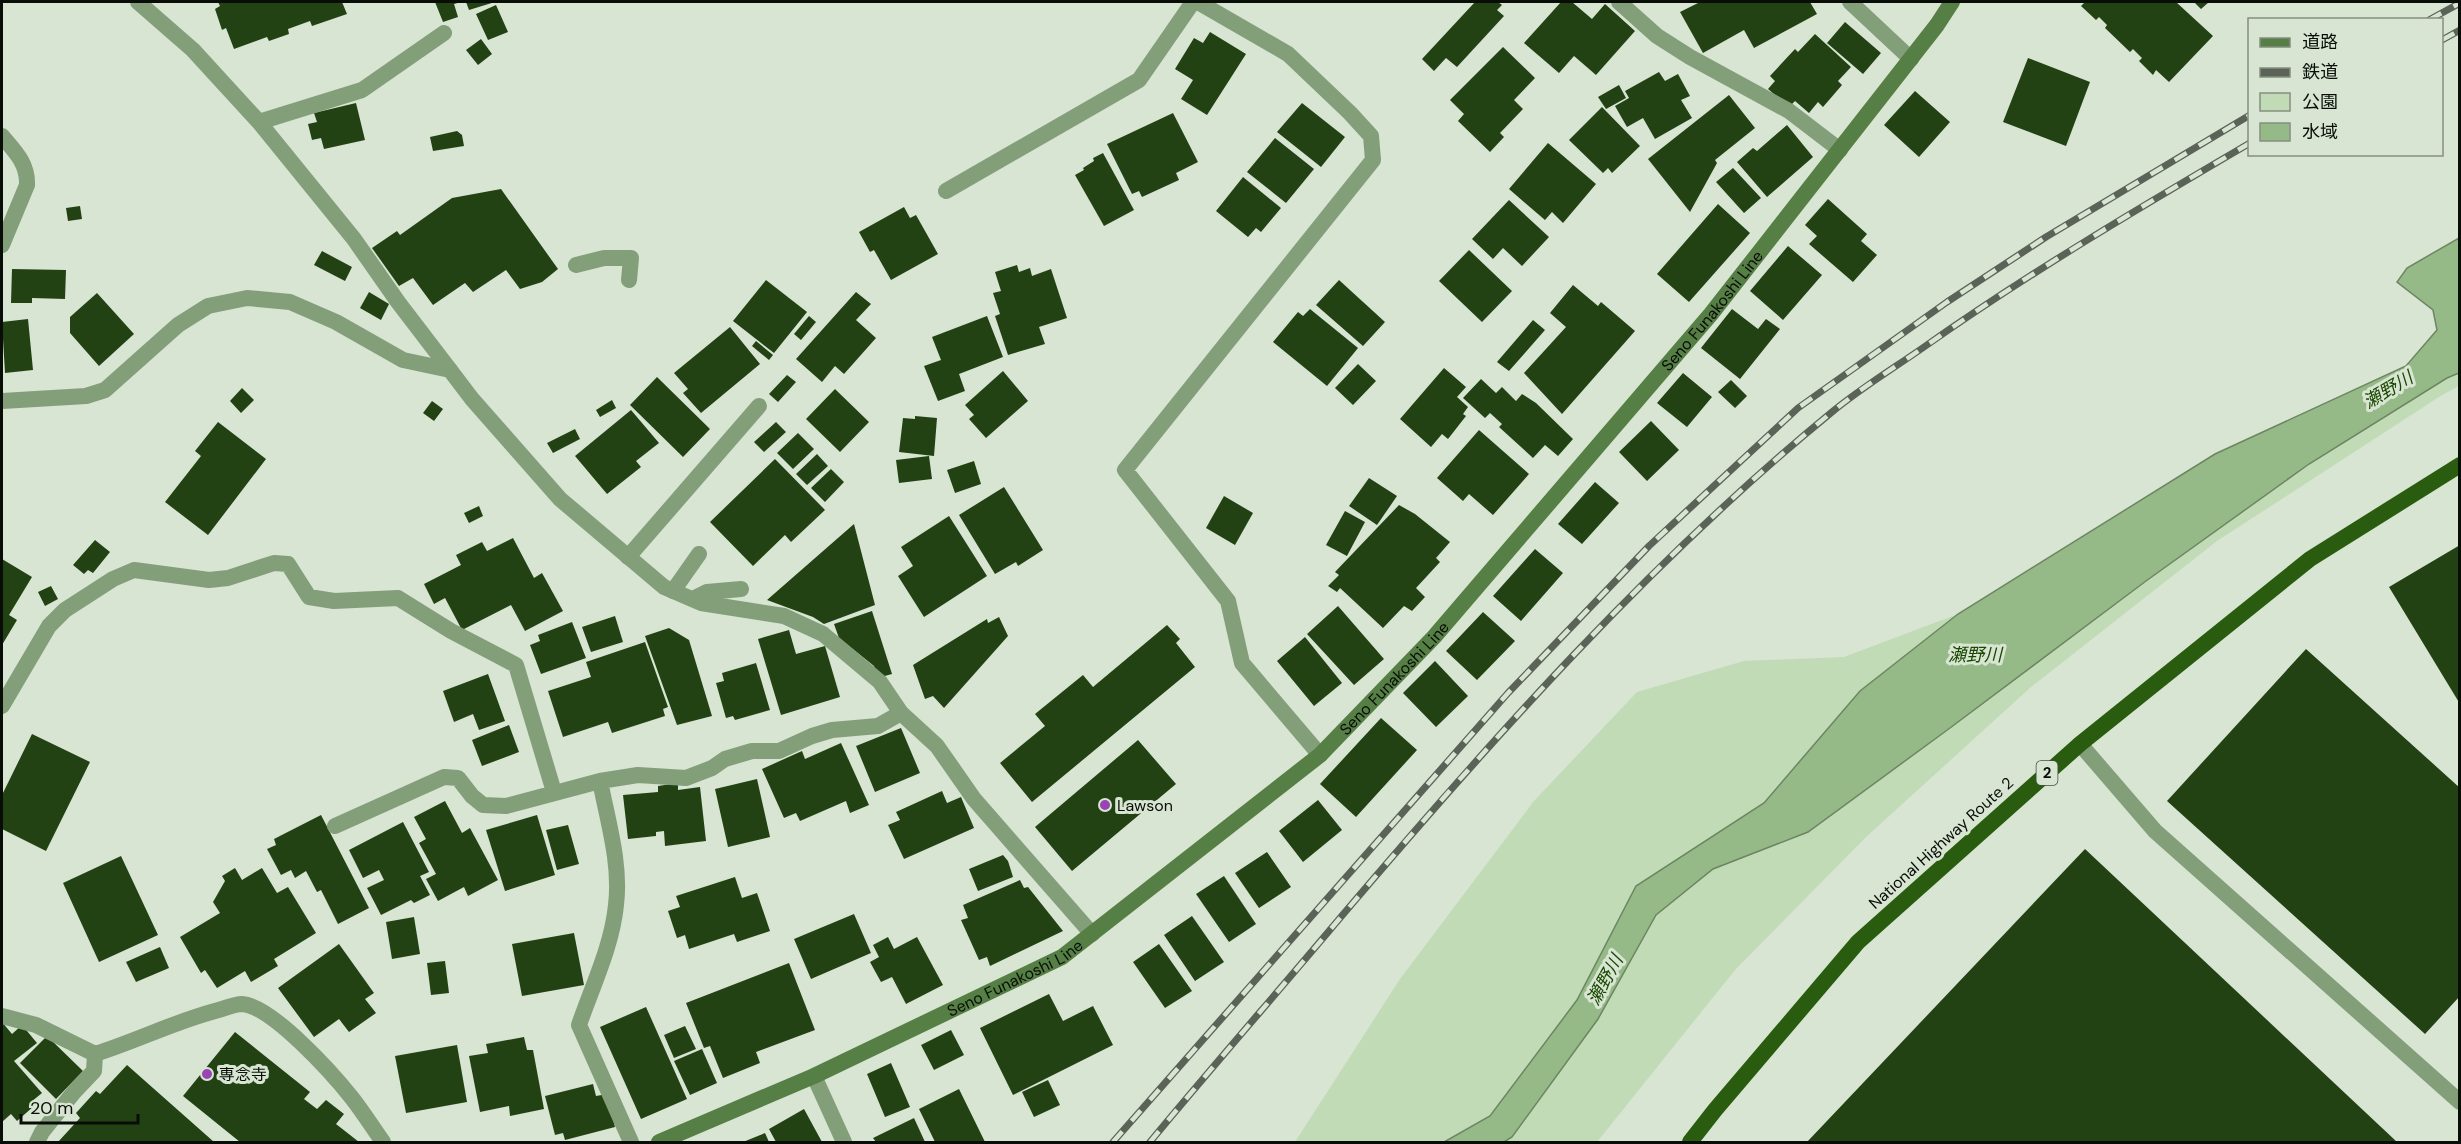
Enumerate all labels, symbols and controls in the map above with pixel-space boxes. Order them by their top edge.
legend [2248,18,2443,156]
text: 道路 [2302,30,2338,54]
text: 鉄道 [2302,60,2338,84]
text: 公園 [2302,90,2338,114]
text: 水域 [2302,120,2338,144]
street label: Seno Funakoshi Line [1656,246,1767,375]
water label: 瀬野川 [2359,365,2419,414]
street label: Seno Funakoshi Line [1335,617,1453,739]
water label: 瀬野川 [1948,643,2004,667]
road number: 2 [2036,761,2058,785]
street label: National Highway Route 2 [1864,772,2018,914]
place label: Lawson [1117,795,1173,816]
marker: Lawson [1098,798,1112,812]
street label: Seno Funakoshi Line [943,934,1087,1021]
water label: 瀬野川 [1581,949,1630,1009]
place label: 専念寺 [219,1064,267,1085]
marker: 専念寺 [200,1067,214,1081]
scale bar [21,1087,138,1125]
text: 20 m [30,1096,73,1120]

